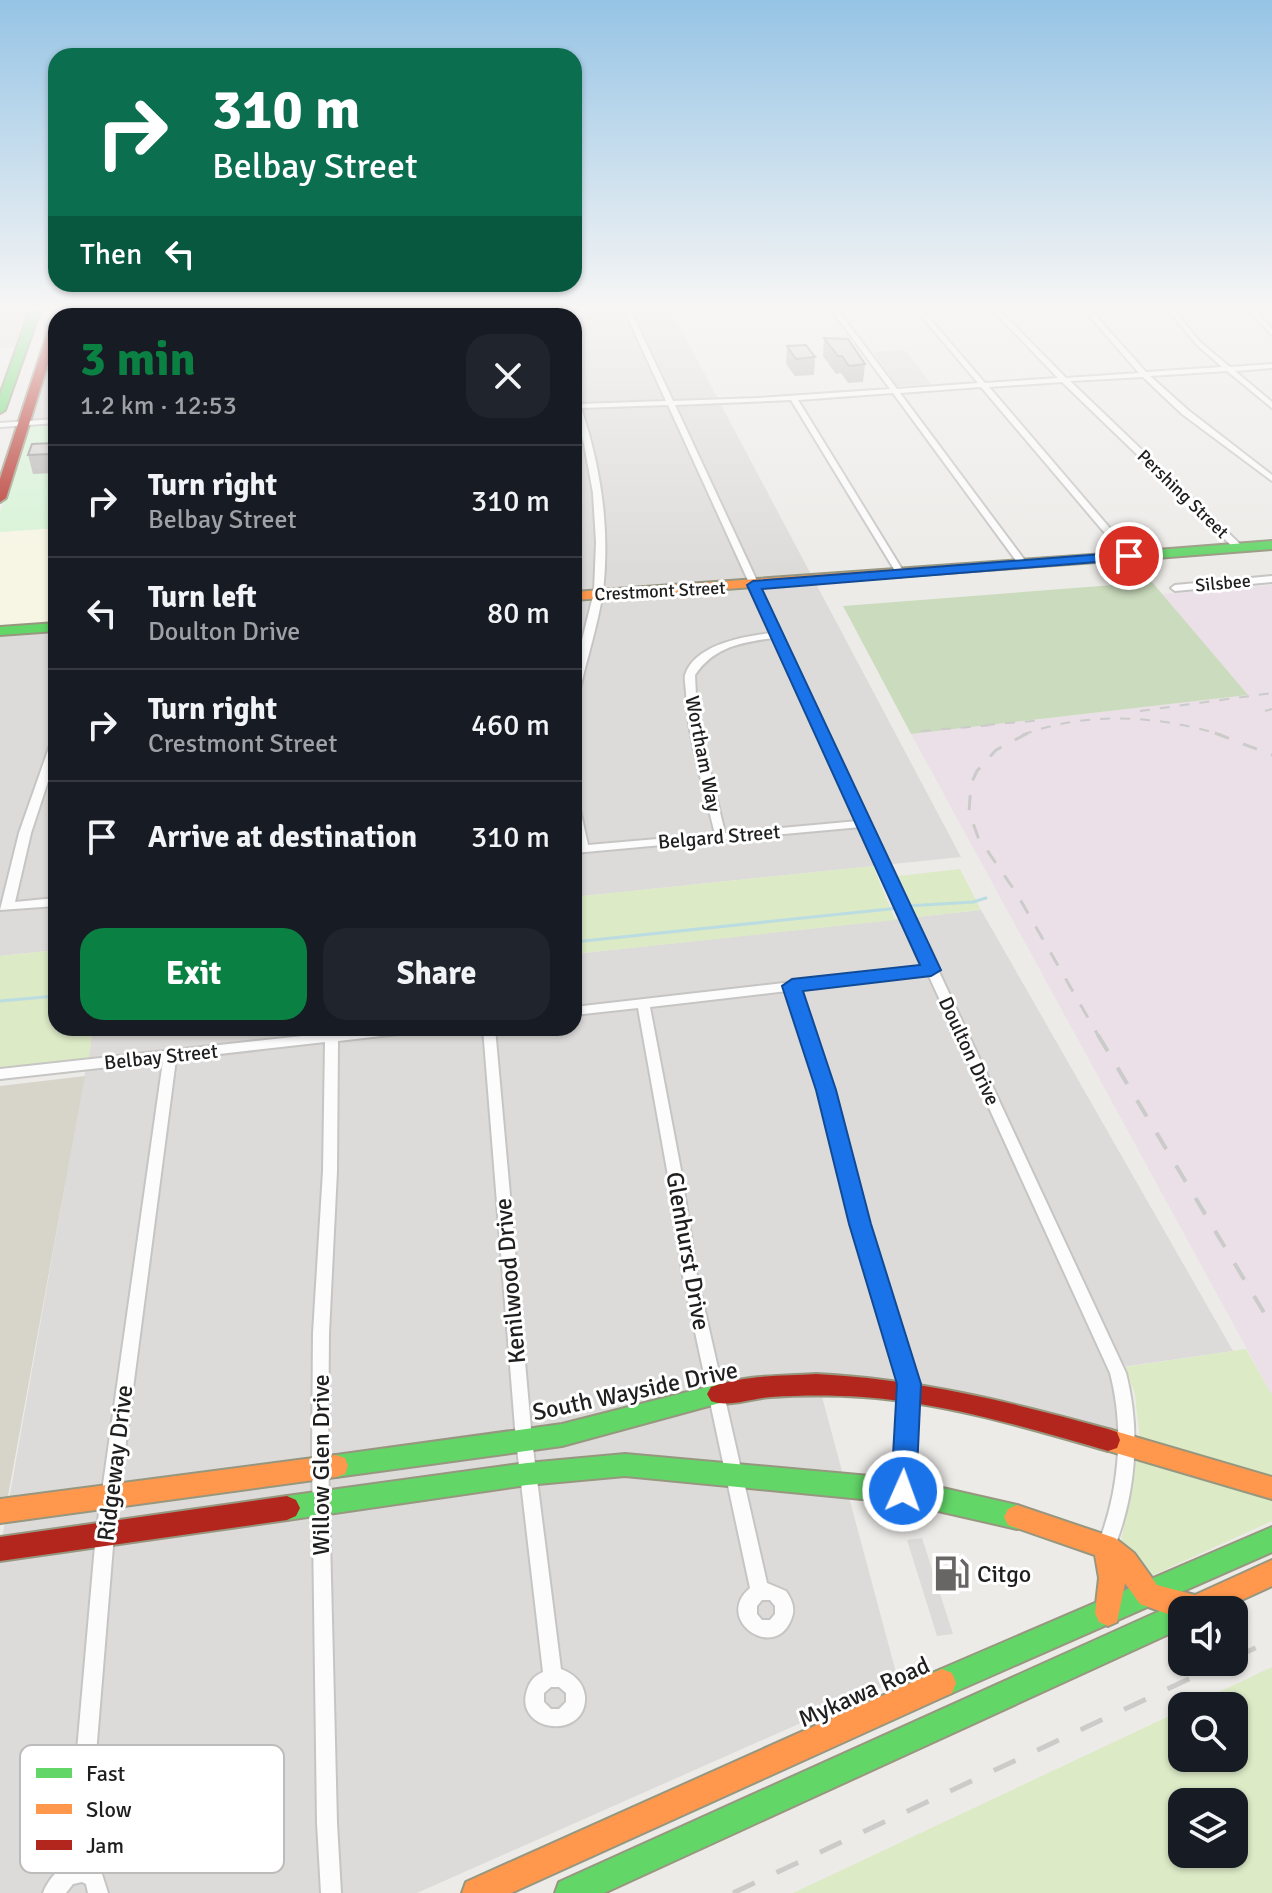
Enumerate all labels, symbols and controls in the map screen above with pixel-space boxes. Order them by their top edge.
text: 310 m [212,75,360,144]
icon: right [80,80,184,184]
text: Belbay Street [212,144,418,189]
icon: left [158,232,202,276]
text: Then [80,236,142,273]
text: 3 min [80,330,196,389]
button: close [466,334,550,418]
text: 1.2 km · 12:53 [80,390,237,422]
street label: Pershing Street [1133,445,1233,543]
text: Turn right [148,467,277,504]
icon: right [80,479,124,523]
text: 310 m [471,483,550,520]
text: Belbay Street [148,504,297,536]
pin [1095,522,1163,590]
icon: arrive [1107,534,1151,578]
street label: Silsbee [1194,570,1252,596]
street label: Crestmont Street [594,577,726,605]
text: Turn left [148,579,257,616]
icon: left [80,591,124,635]
text: 80 m [487,595,550,632]
text: Doulton Drive [148,616,300,648]
text: Turn right [148,691,277,728]
street label: Wortham Way [679,694,727,815]
icon: right [80,703,124,747]
text: 460 m [471,707,550,744]
text: Crestmont Street [148,728,337,760]
icon: arrive [80,815,124,859]
text: Arrive at destination [148,819,417,856]
text: 310 m [471,819,550,856]
street label: Belgard Street [657,819,781,855]
button: Exit [80,928,307,1020]
button: Share [323,928,550,1020]
street label: Doulton Drive [933,993,1005,1109]
street label: Belbay Street [103,1039,219,1075]
street label: Glenhurst Drive [659,1169,717,1333]
street label: Kenilwood Drive [488,1197,532,1365]
street label: South Wayside Drive [530,1355,740,1427]
street label: Willow Glen Drive [306,1374,336,1556]
street label: Ridgeway Drive [91,1383,139,1543]
position arrow [861,1449,945,1533]
fuel station icon: Citgo [932,1555,970,1593]
place label: Citgo [977,1559,1031,1589]
map controls [1168,1596,1248,1868]
button: sound [1168,1596,1248,1676]
street label: Mykawa Road [794,1650,934,1734]
button: search [1168,1692,1248,1772]
legend [20,1745,284,1873]
text: Fast [86,1760,126,1787]
button: layers [1168,1788,1248,1868]
text: Slow [86,1796,132,1823]
text: Jam [86,1832,124,1859]

